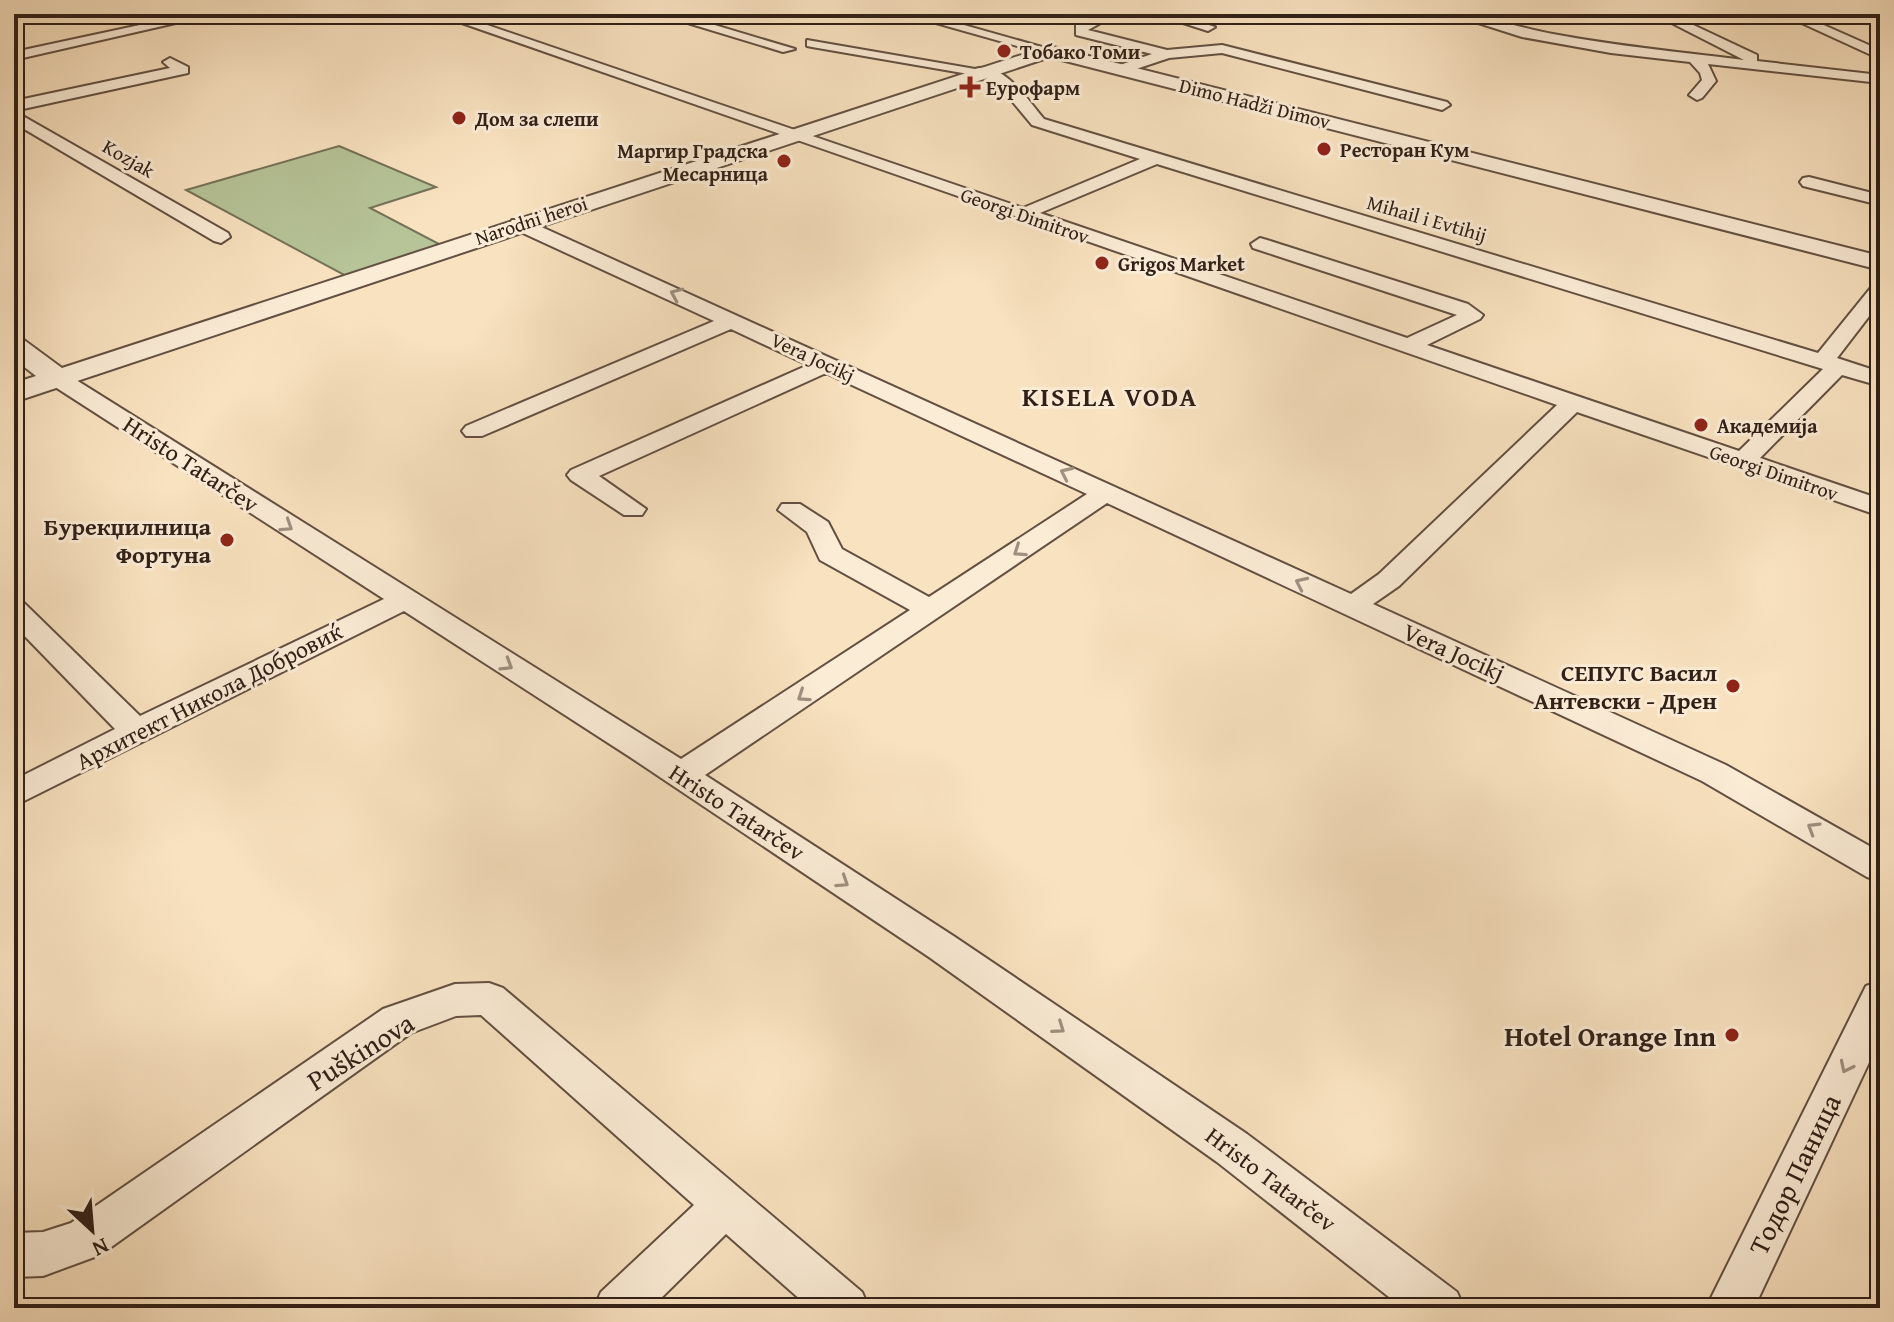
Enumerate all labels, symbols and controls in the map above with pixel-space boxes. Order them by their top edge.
place label: Тобако Томи [1020,37,1141,66]
marker: Тобако Томи [995,42,1013,60]
street label: Dimo Hadži Dimov [1176,70,1334,136]
place label: Еурофарм [986,73,1080,102]
marker: Еурофарм [961,78,979,96]
place label: Дом за слепи [474,104,599,133]
marker: Дом за слепи [450,109,468,127]
street label: Kozjak [98,131,161,185]
place label: Ресторан Кум [1340,135,1469,164]
place label: Маргир Градска Месарница [617,136,769,188]
marker: Ресторан Кум [1315,140,1333,158]
marker: Маргир Градска Месарница [775,152,793,170]
street label: Georgi Dimitrov [957,179,1093,251]
street label: Mihail i Evtihij [1364,187,1490,249]
street label: Narodni heroi [471,188,591,252]
place label: Grigos Market [1118,249,1245,278]
marker: Grigos Market [1093,254,1111,272]
one-way arrow [670,288,685,304]
street label: Vera Jocikj [766,325,860,389]
district label: KISELA VODA [1022,377,1198,416]
street label: Hristo Tatarčev [116,407,266,521]
place label: Академија [1717,411,1818,440]
marker: Академија [1692,416,1710,434]
street label: Georgi Dimitrov [1706,436,1842,508]
one-way arrow [1059,467,1074,483]
place label: Бурекџилница Фортуна [44,509,212,572]
one-way arrow [279,516,293,531]
marker: Бурекџилница Фортуна [218,531,236,549]
one-way arrow [1013,541,1028,556]
one-way arrow [1295,576,1310,592]
street label: Архитект Никола Добровиќ [70,613,349,779]
street label: Vera Jocikj [1398,614,1510,690]
one-way arrow [498,655,513,670]
place label: СЕПУГС Васил Антевски - Дрен [1534,655,1717,718]
marker: СЕПУГС Васил Антевски - Дрен [1724,677,1742,695]
one-way arrow [797,686,812,701]
street label: Hristo Tatarčev [662,755,812,869]
one-way arrow [1807,822,1822,838]
one-way arrow [835,872,849,887]
street label: Puškinova [298,1002,422,1100]
place label: Hotel Orange Inn [1504,1015,1716,1056]
one-way arrow [1050,1018,1064,1033]
marker: Hotel Orange Inn [1723,1026,1741,1044]
one-way arrow [1840,1059,1856,1074]
street label: Тодор Паница [1737,1086,1851,1261]
street label: Hristo Tatarčev [1198,1118,1344,1240]
north arrow [52,1190,132,1270]
text: N [87,1230,114,1266]

